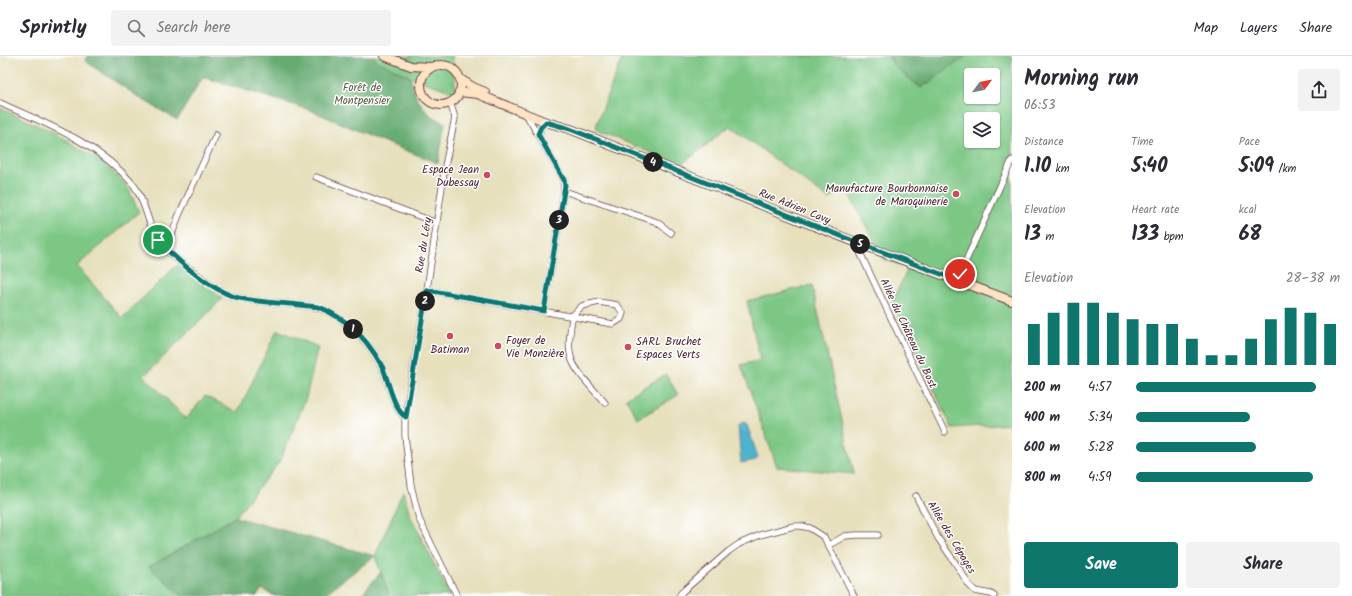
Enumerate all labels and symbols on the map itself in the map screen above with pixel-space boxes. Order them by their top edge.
north arrow [964,68,1000,104]
park label: Forêt de Montpensier [334,79,391,110]
pin: 4 [643,152,663,172]
place label: Espace Jean Dubessay [422,161,480,192]
marker: Espace Jean Dubessay [482,170,492,180]
place label: Manufacture Bourbonnaise de Maroquinerie [825,180,948,211]
street label: Rue Adrien Cavy [756,184,834,230]
marker: Manufacture Bourbonnaise de Maroquinerie [951,189,961,199]
pin: 3 [549,210,569,230]
street label: Rue du Léry [411,215,437,274]
pin [141,223,175,257]
pin: 5 [850,234,870,254]
pin [943,257,977,291]
street label: Allée du Château du Bost [875,276,942,392]
pin: 2 [415,291,435,311]
pin: 1 [343,319,363,339]
marker: Batiman [445,331,455,341]
place label: Foyer de Vie Monzière [506,332,564,363]
place label: SARL Bruchet Espaces Verts [636,333,702,364]
place label: Batiman [431,341,470,359]
marker: Foyer de Vie Monzière [493,341,503,351]
marker: SARL Bruchet Espaces Verts [623,342,633,352]
street label: Allée des Cépages [922,498,980,578]

